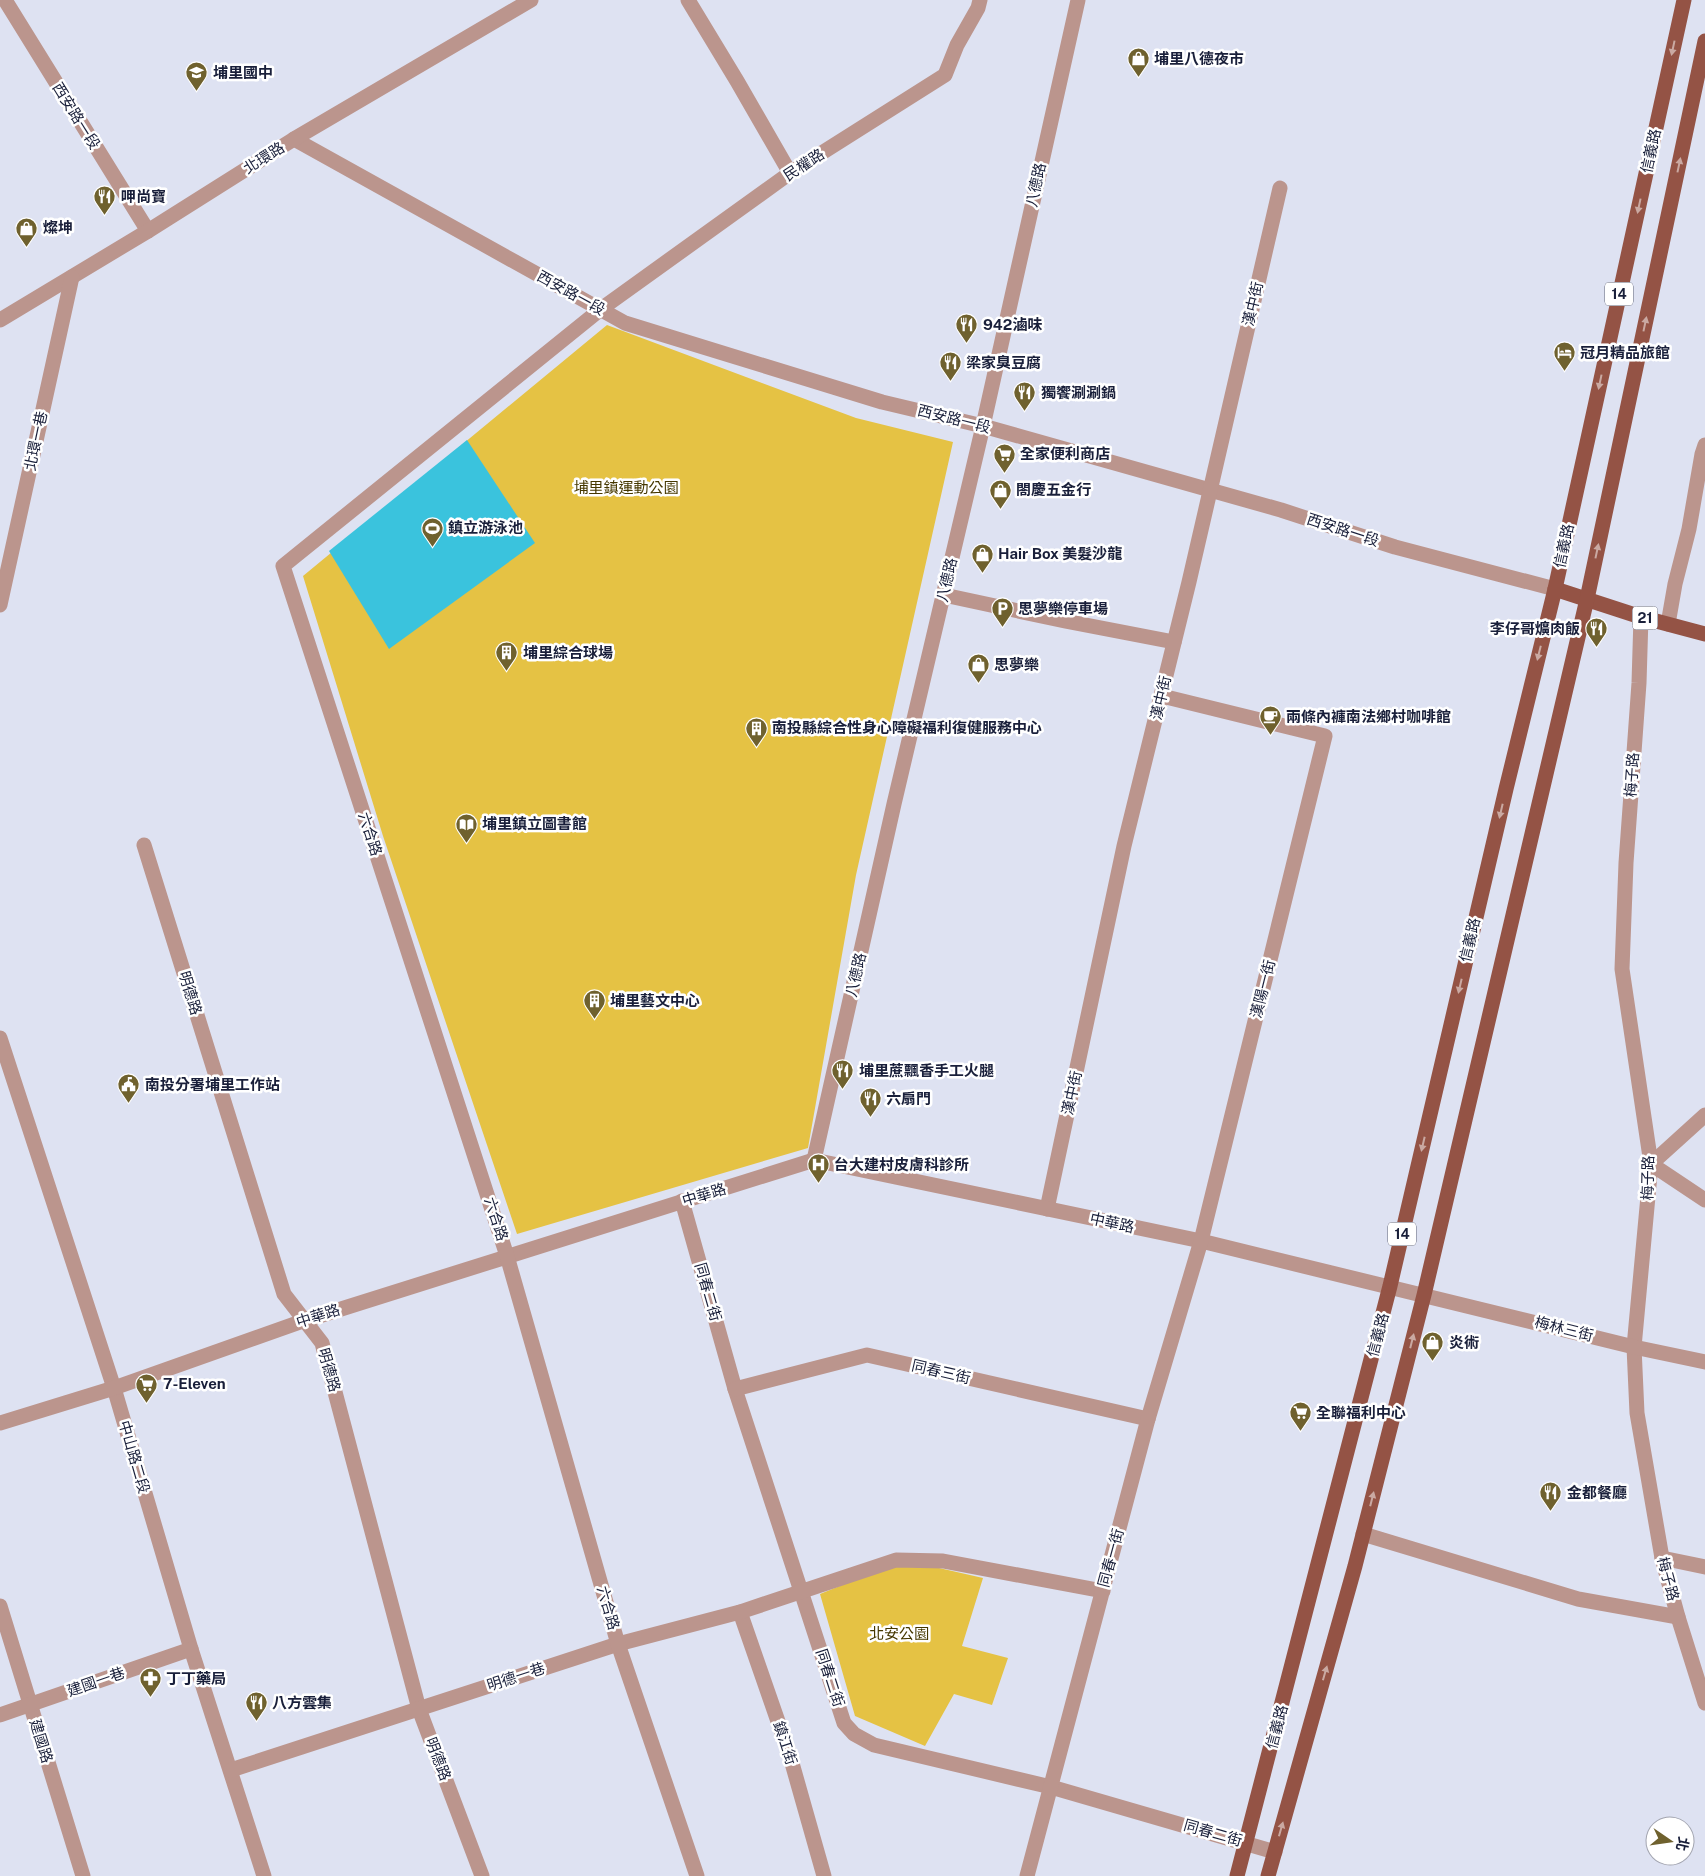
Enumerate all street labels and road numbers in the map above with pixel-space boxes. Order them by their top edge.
street label: 西安路一段 [49,79,104,152]
street label: 信義路 [1638,127,1664,175]
street label: 北環路 [240,138,287,177]
street label: 民權路 [780,145,827,184]
street label: 八德路 [1023,161,1049,209]
street label: 西安路一段 [534,267,608,318]
street label: 漢中街 [1239,280,1266,328]
road number: 14 [1605,282,1633,306]
street label: 西安路一段 [916,401,993,436]
street label: 北環一巷 [21,410,50,472]
street label: 西安路一段 [1305,510,1381,549]
street label: 信義路 [1551,522,1577,570]
street label: 八德路 [933,556,960,604]
road number: 21 [1632,606,1658,630]
street label: 漢中街 [1147,674,1174,722]
street label: 梅子路 [1621,752,1642,798]
street label: 六合路 [355,810,386,858]
street label: 信義路 [1456,916,1483,964]
street label: 八德路 [842,951,869,999]
street label: 漢陽一街 [1247,958,1278,1020]
street label: 明德路 [176,969,205,1017]
street label: 漢中街 [1059,1069,1085,1117]
street label: 梅子路 [1639,1155,1656,1201]
street label: 中華路 [680,1180,728,1209]
street label: 六合路 [481,1195,512,1243]
street label: 中華路 [1088,1210,1136,1236]
road number: 14 [1388,1222,1416,1246]
street label: 同春二街 [692,1261,725,1323]
street label: 中華路 [294,1300,342,1331]
street label: 信義路 [1363,1311,1392,1359]
street label: 梅林三街 [1533,1313,1595,1344]
street label: 明德路 [315,1346,344,1394]
street label: 同春三街 [910,1356,972,1387]
street label: 中山路二段 [116,1418,153,1495]
street label: 同春一街 [1095,1527,1126,1589]
street label: 梅子路 [1654,1555,1683,1603]
street label: 六合路 [594,1584,623,1632]
street label: 同春二街 [813,1647,848,1709]
street label: 明德一巷 [485,1659,547,1694]
street label: 建國一巷 [65,1664,127,1699]
street label: 信義路 [1262,1703,1291,1751]
street label: 建國路 [27,1717,56,1765]
street label: 鎮江街 [770,1719,801,1767]
street label: 明德路 [422,1735,454,1783]
street label: 同春二街 [1182,1816,1244,1849]

